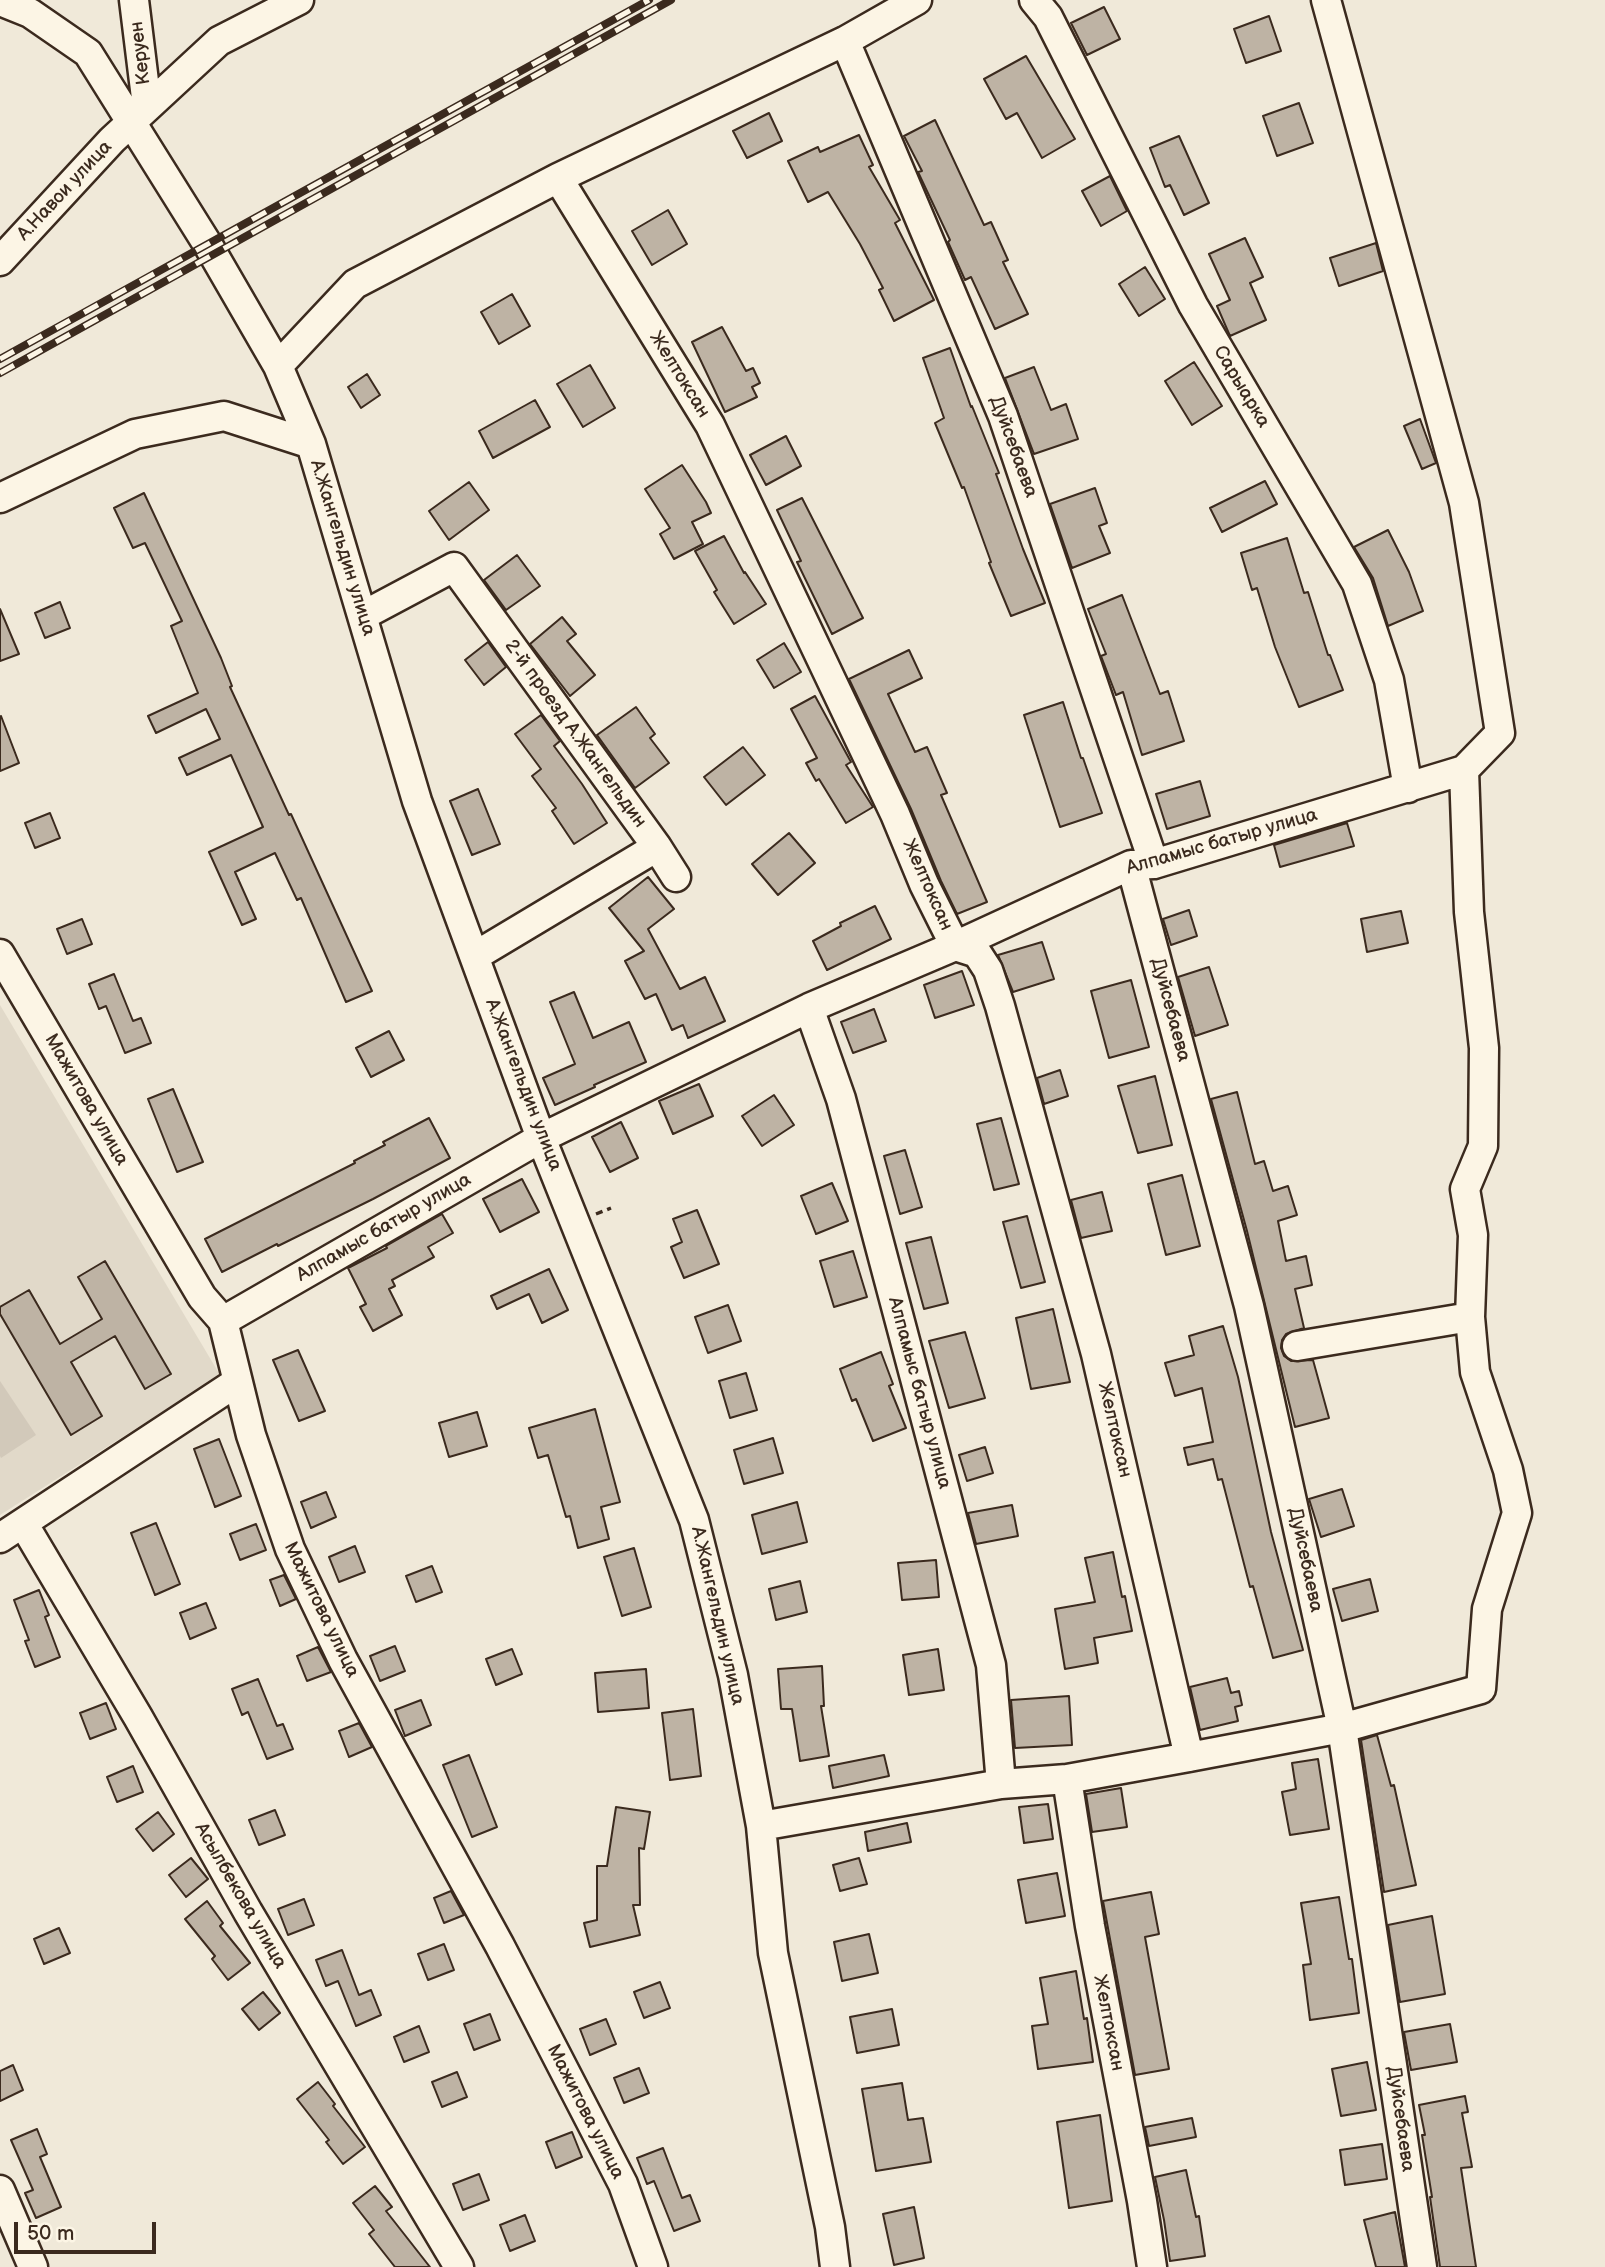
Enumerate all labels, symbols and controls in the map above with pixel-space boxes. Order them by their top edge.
street label: Керуен [126,20,156,86]
street label: А.Навои улица [13,136,117,246]
street label: Желтоксан [644,328,714,422]
street label: Сарыарка [1208,342,1274,432]
street label: Дуйсебаева [984,393,1042,501]
street label: А.Жангельдин улица [304,457,380,639]
street label: 2-й проезд А.Жангельдин [499,635,651,833]
street label: Алпамыс батыр улица [1124,804,1320,880]
street label: Желтоксан [897,836,957,934]
street label: Дуйсебаева [1145,956,1195,1064]
street label: А.Жангельдин улица [480,996,566,1174]
street label: Мажитова улица [39,1030,133,1170]
street label: Алпамыс батыр улица [293,1169,475,1287]
street label: Алпамыс батыр улица [882,1295,956,1491]
street label: Желтоксан [1092,1380,1136,1480]
street label: Дуйсебаева [1283,1506,1327,1614]
street label: А.Жангельдин улица [685,1524,749,1708]
street label: Мажитова улица [278,1538,364,1682]
street label: Асылбекова улица [189,1819,291,1973]
street label: Желтоксан [1088,1973,1128,2073]
street label: Мажитова улица [541,2041,629,2183]
street label: Дуйсебаева [1381,2065,1419,2173]
scale bar [18,2208,159,2252]
text: 50 m [27,2221,74,2246]

